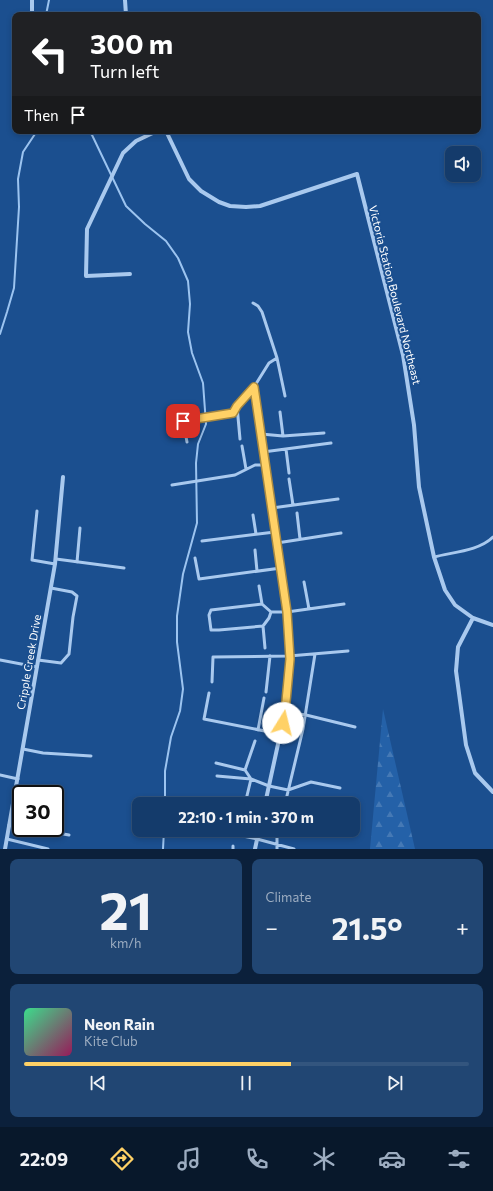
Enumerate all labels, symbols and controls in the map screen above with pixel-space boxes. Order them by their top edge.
text: 300 m [90,26,173,60]
icon: left [24,28,76,80]
text: Turn left [90,60,159,82]
icon: arrive [67,104,89,126]
text: Then [24,106,59,124]
map controls [445,146,481,182]
button: sound [445,146,481,182]
street label: Victoria Station Boulevard Northeast [367,204,424,386]
pin [166,404,200,438]
icon: arrive [172,410,194,432]
street label: Cripple Creek Drive [14,613,43,711]
position arrow [262,702,304,744]
speed limit sign: 30 [12,785,64,837]
text: 22:10 · 1 min · 370 m [178,808,314,826]
text: 21 [99,877,152,941]
text: Climate [266,889,311,905]
text: 21.5° [331,909,403,946]
text: − [266,914,278,941]
text: + [456,914,469,941]
text: km/h [110,935,142,951]
text: Neon Rain [84,1015,155,1033]
text: Kite Club [84,1033,138,1049]
icon: previous [87,1072,109,1094]
icon: pause [235,1072,257,1094]
icon: next [384,1072,406,1094]
icon: directions [108,1145,136,1173]
icon: music [175,1145,203,1173]
icon: phone [243,1145,271,1173]
icon: climate [310,1145,338,1173]
icon: car [378,1145,406,1173]
icon: filters [445,1145,473,1173]
text: 22:09 [20,1148,68,1170]

